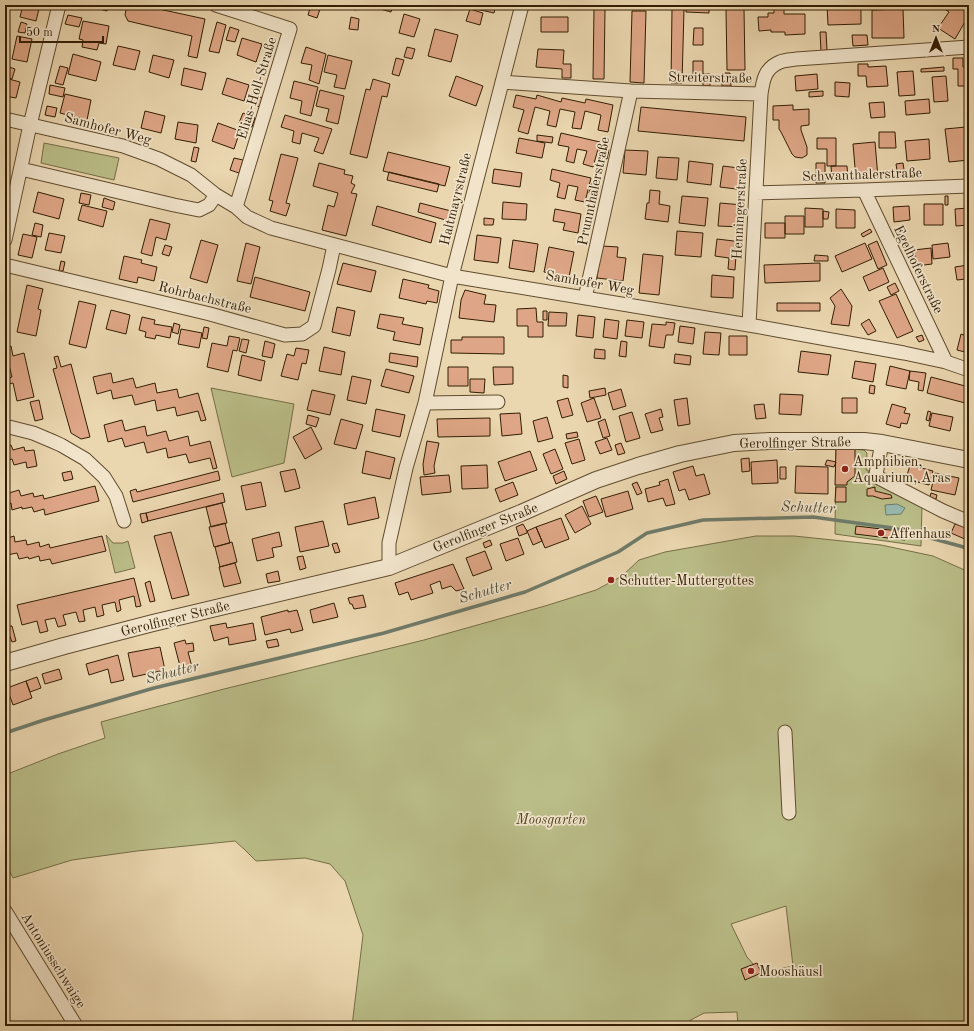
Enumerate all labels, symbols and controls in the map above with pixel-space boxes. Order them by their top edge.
scale bar [20,18,103,44]
north arrow [916,18,956,58]
text: N [932,24,941,35]
text: 50 m [26,26,53,39]
street label: Elias-Holl-Straße [235,35,279,141]
street label: Streiterstraße [668,70,752,86]
street label: Samhofer Weg [63,111,153,147]
street label: Prunnthalerstraße [576,136,612,247]
street label: Haltmayrstraße [438,151,474,247]
street label: Henningerstraße [730,158,750,260]
street label: Schwanthalerstraße [802,166,922,184]
street label: Egelhoferstraße [891,223,945,316]
street label: Samhofer Weg [544,268,636,298]
street label: Rohrbachstraße [157,280,253,316]
street label: Gerolfinger Straße [739,435,851,451]
place label: Amphibien, Aquarium, Aras [853,455,951,485]
marker: Amphibien, Aquarium, Aras [840,464,850,474]
water label: Schutter [781,500,836,517]
street label: Gerolfinger Straße [431,501,540,555]
place label: Affenhaus [889,527,951,541]
marker: Affenhaus [876,528,886,538]
place label: Schutter-Muttergottes [619,574,754,588]
marker: Schutter-Muttergottes [606,575,616,585]
water label: Schutter [457,578,514,607]
street label: Gerolfinger Straße [119,599,231,639]
water label: Schutter [144,659,201,687]
park label: Moosgarten [515,813,586,828]
street label: Antoniusschwaige [18,910,88,1011]
place label: Mooshäusl [759,965,823,979]
marker: Mooshäusl [746,966,756,976]

